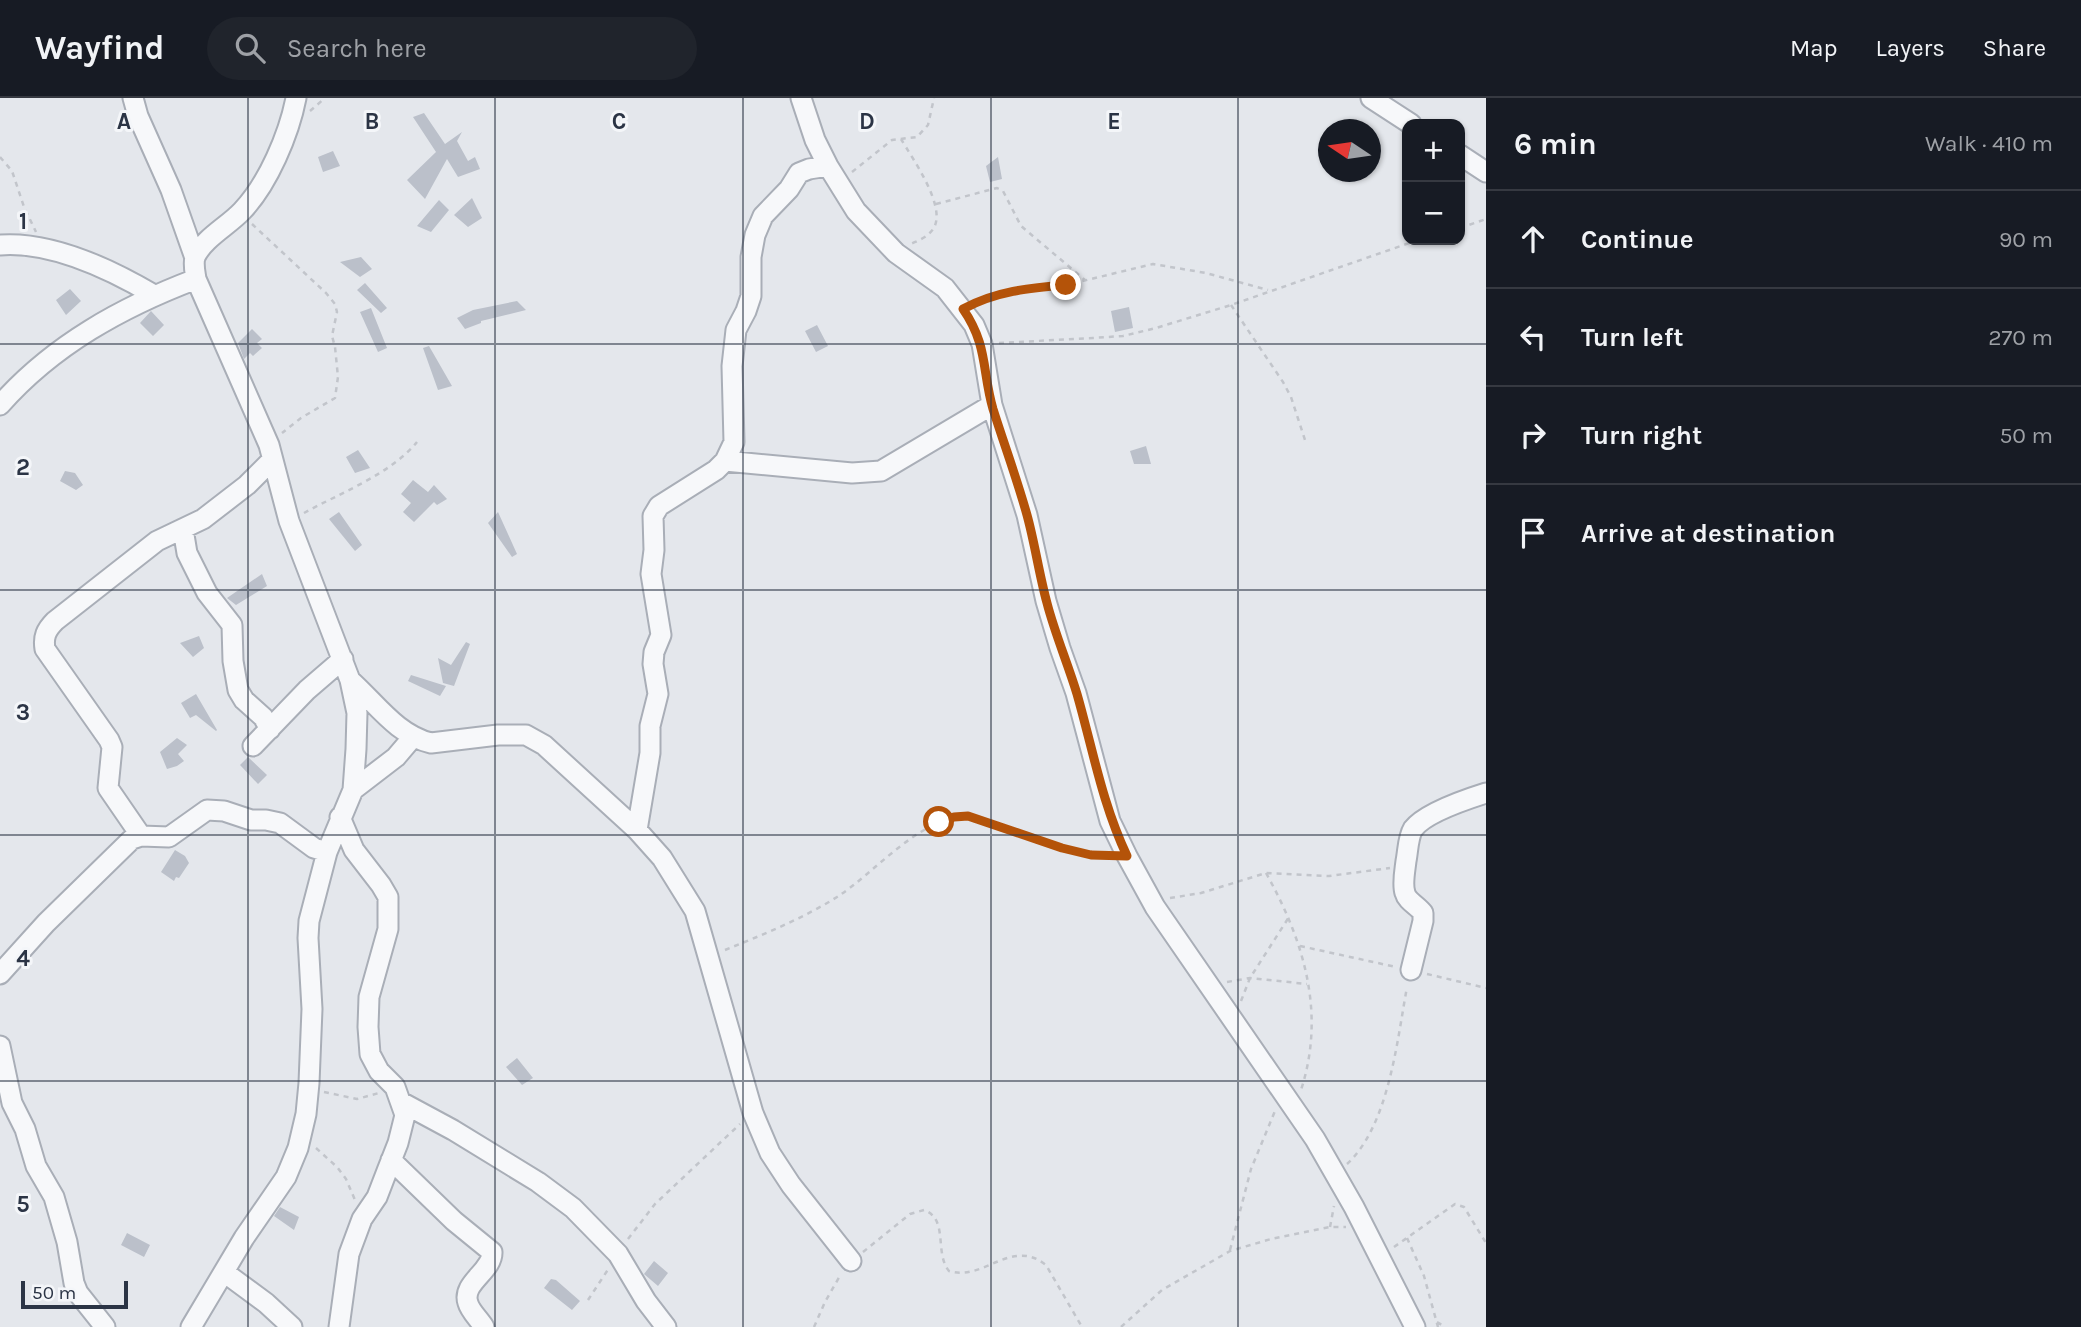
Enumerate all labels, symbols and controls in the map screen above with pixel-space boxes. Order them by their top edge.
search box [207,17,697,80]
text: Wayfind [35,29,165,67]
icon: search [231,29,269,67]
text: Search here [287,33,426,64]
text: Map [1790,34,1838,62]
text: Layers [1876,34,1945,62]
text: Share [1983,34,2046,62]
text: A [117,108,131,135]
text: B [365,108,379,135]
text: C [612,108,626,135]
text: D [859,108,875,135]
text: E [1107,108,1121,135]
north arrow [1318,119,1381,182]
map controls [1402,119,1465,245]
button: + [1402,119,1465,182]
text: 6 min [1514,126,1597,162]
text: Walk · 410 m [1925,130,2053,157]
button: − [1402,182,1465,245]
text: 1 [19,208,27,235]
icon: ahead [1514,220,1552,258]
text: Continue [1581,224,1693,255]
text: 90 m [1999,226,2053,253]
route end [1050,269,1081,300]
icon: left [1514,318,1552,356]
text: Turn left [1581,322,1683,353]
text: 270 m [1988,324,2053,351]
icon: right [1514,416,1552,454]
text: Turn right [1581,420,1702,451]
text: 50 m [1999,422,2053,449]
text: 2 [16,454,30,481]
icon: arrive [1514,514,1552,552]
text: Arrive at destination [1581,518,1835,549]
text: 3 [16,699,30,726]
route start [923,806,954,837]
text: 4 [16,945,30,972]
text: 5 [16,1191,30,1218]
scale bar [21,1278,128,1310]
text: 50 m [32,1282,76,1304]

